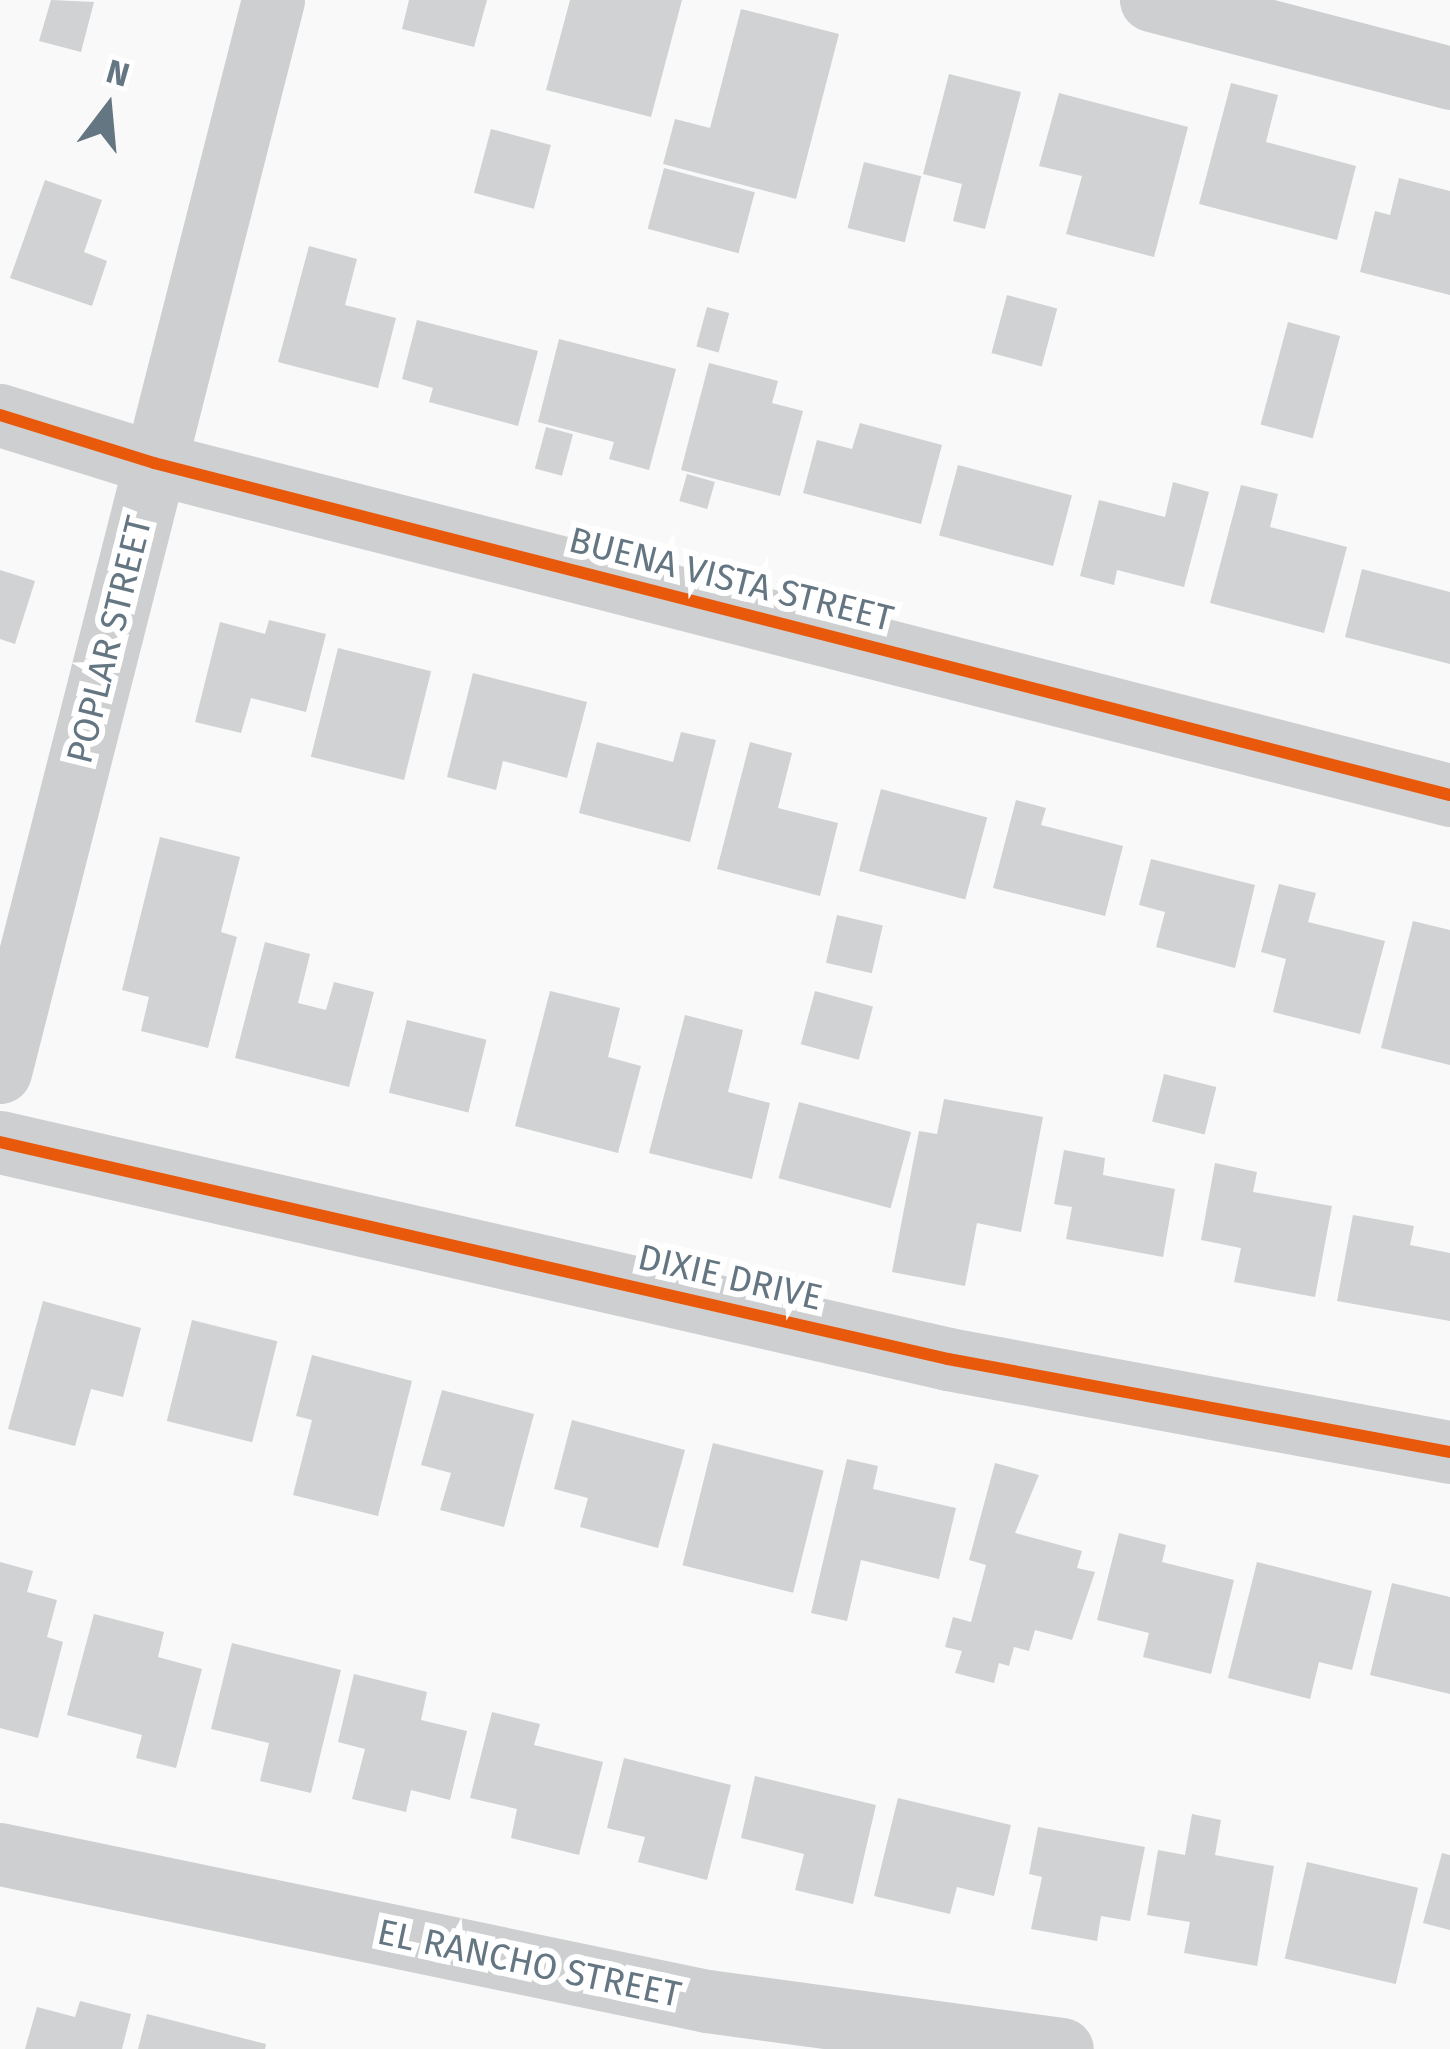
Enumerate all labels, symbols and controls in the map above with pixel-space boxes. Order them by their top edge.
north arrow [48,48,168,168]
text: N [102,51,134,96]
street label: POPLAR STREET [58,512,162,768]
street label: BUENA VISTA STREET [564,519,898,641]
street label: DIXIE DRIVE [634,1236,826,1320]
street label: EL RANCHO STREET [373,1911,685,2017]

